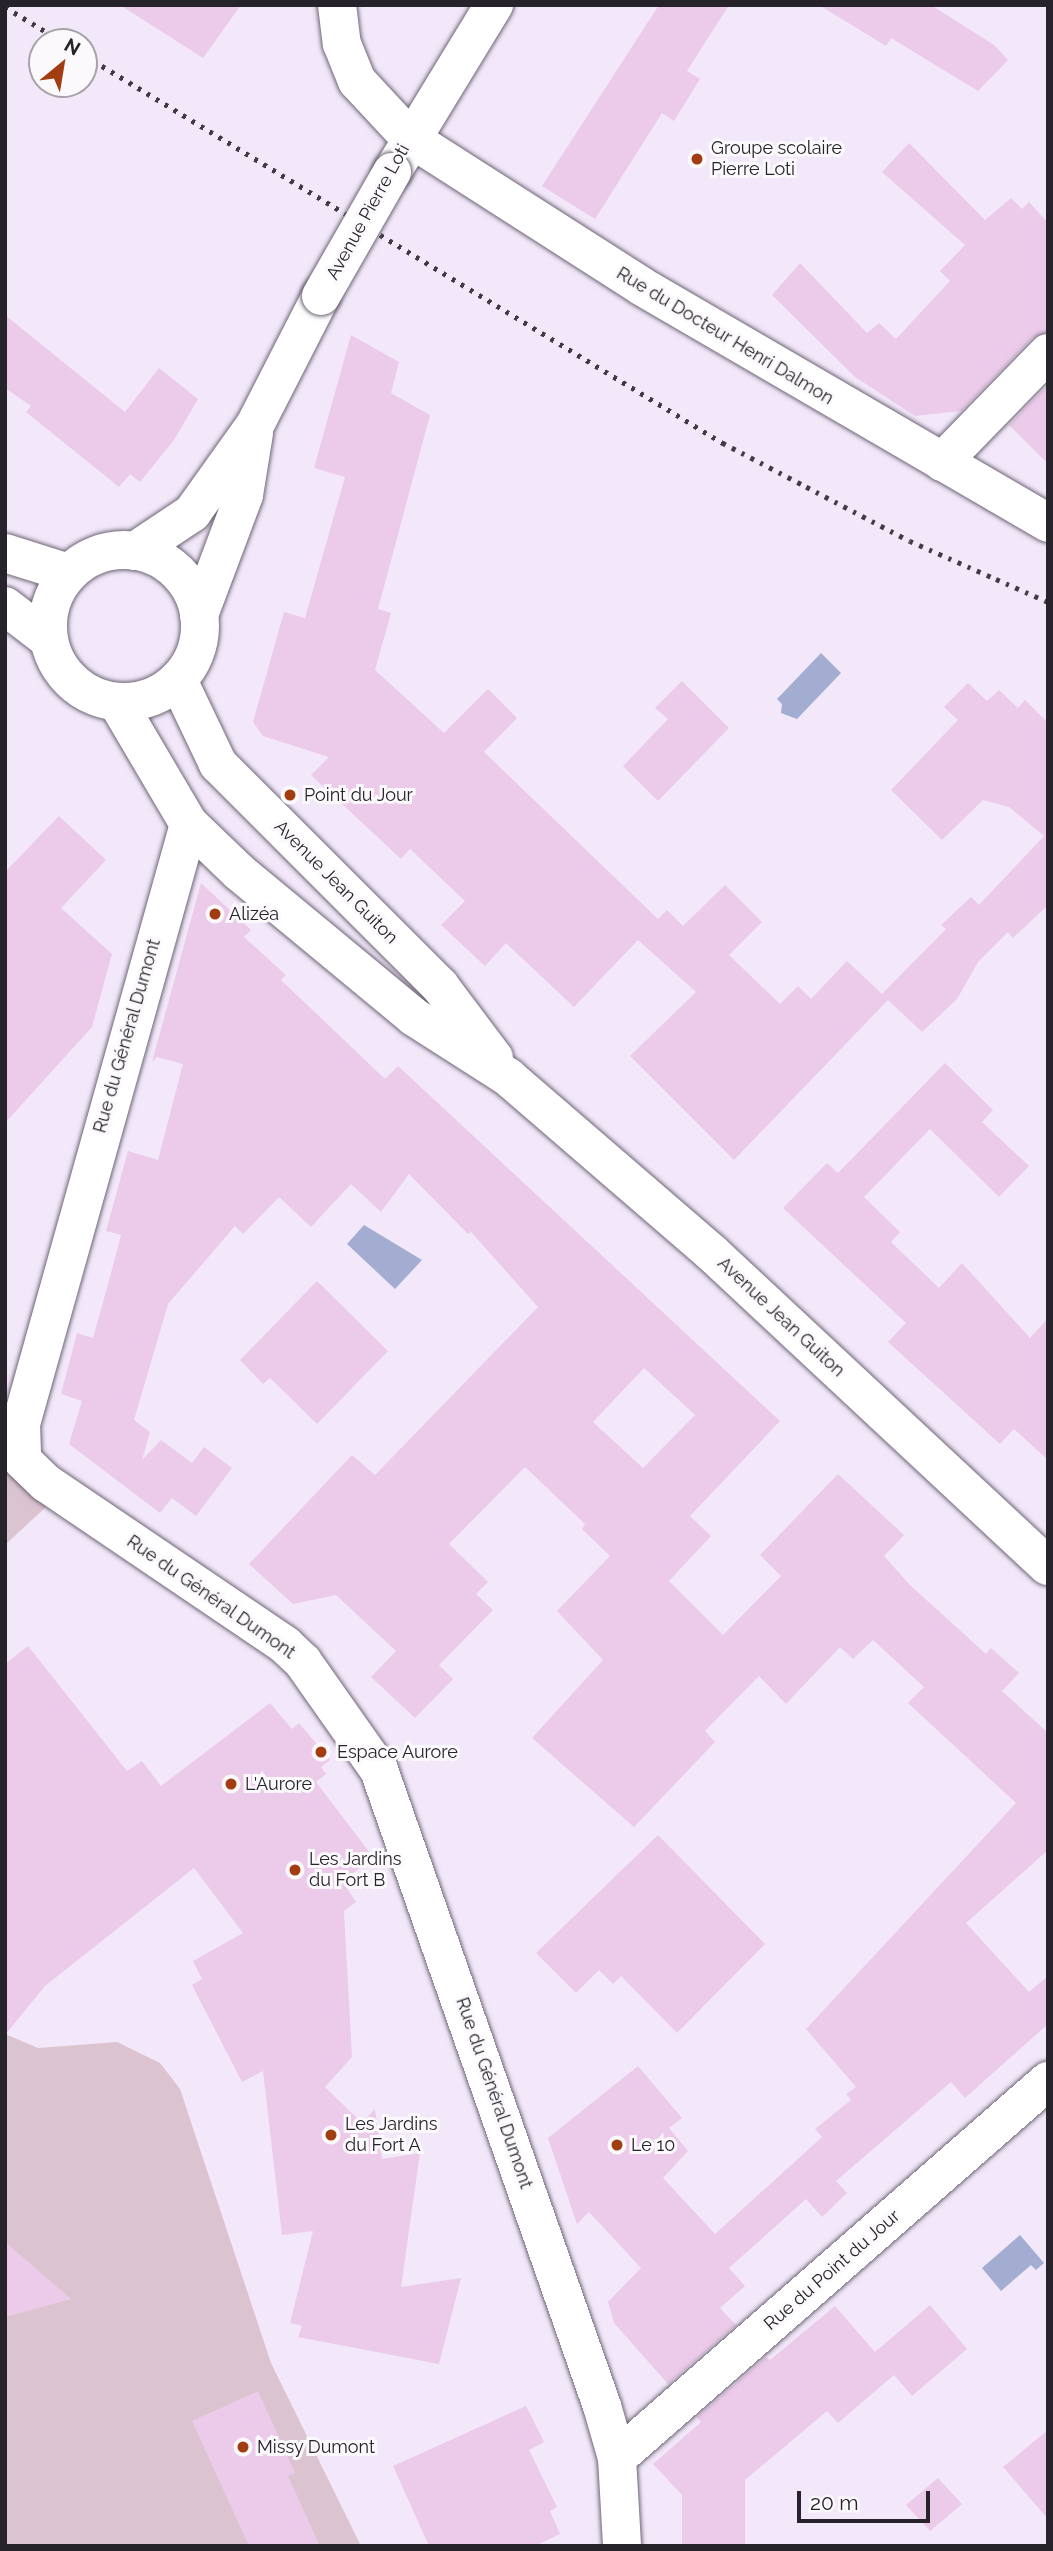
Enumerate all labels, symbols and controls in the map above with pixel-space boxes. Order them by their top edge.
north arrow [28,28,98,98]
text: N [61,33,84,60]
place label: Groupe scolaire Pierre Loti [711,138,842,180]
street label: Avenue Pierre Loti [322,140,414,284]
marker: Groupe scolaire Pierre Loti [689,151,705,167]
street label: Rue du Docteur Henri Dalmon [612,262,838,410]
place label: Point du Jour [304,784,413,806]
marker: Point du Jour [282,787,298,803]
street label: Avenue Jean Guiton [270,816,402,948]
place label: Alizéa [229,903,279,925]
marker: Alizéa [207,906,223,922]
street label: Rue du Général Dumont [89,936,165,1136]
street label: Avenue Jean Guiton [713,1252,849,1382]
street label: Rue du Général Dumont [122,1530,300,1664]
place label: Espace Aurore [337,1741,458,1763]
marker: Espace Aurore [311,1742,331,1762]
place label: L'Aurore [245,1773,312,1795]
marker: L'Aurore [223,1776,239,1792]
place label: Les Jardins du Fort B [309,1849,402,1892]
marker: Les Jardins du Fort B [287,1862,303,1878]
street label: Rue du Général Dumont [451,1994,537,2192]
place label: Les Jardins du Fort A [345,2114,438,2156]
marker: Les Jardins du Fort A [323,2127,339,2143]
place label: Le 10 [631,2134,675,2156]
marker: Le 10 [609,2137,625,2153]
street label: Rue du Point du Jour [760,2205,904,2335]
place label: Missy Dumont [257,2436,375,2458]
marker: Missy Dumont [235,2439,251,2455]
scale bar [801,2478,934,2522]
text: 20 m [810,2490,858,2515]

